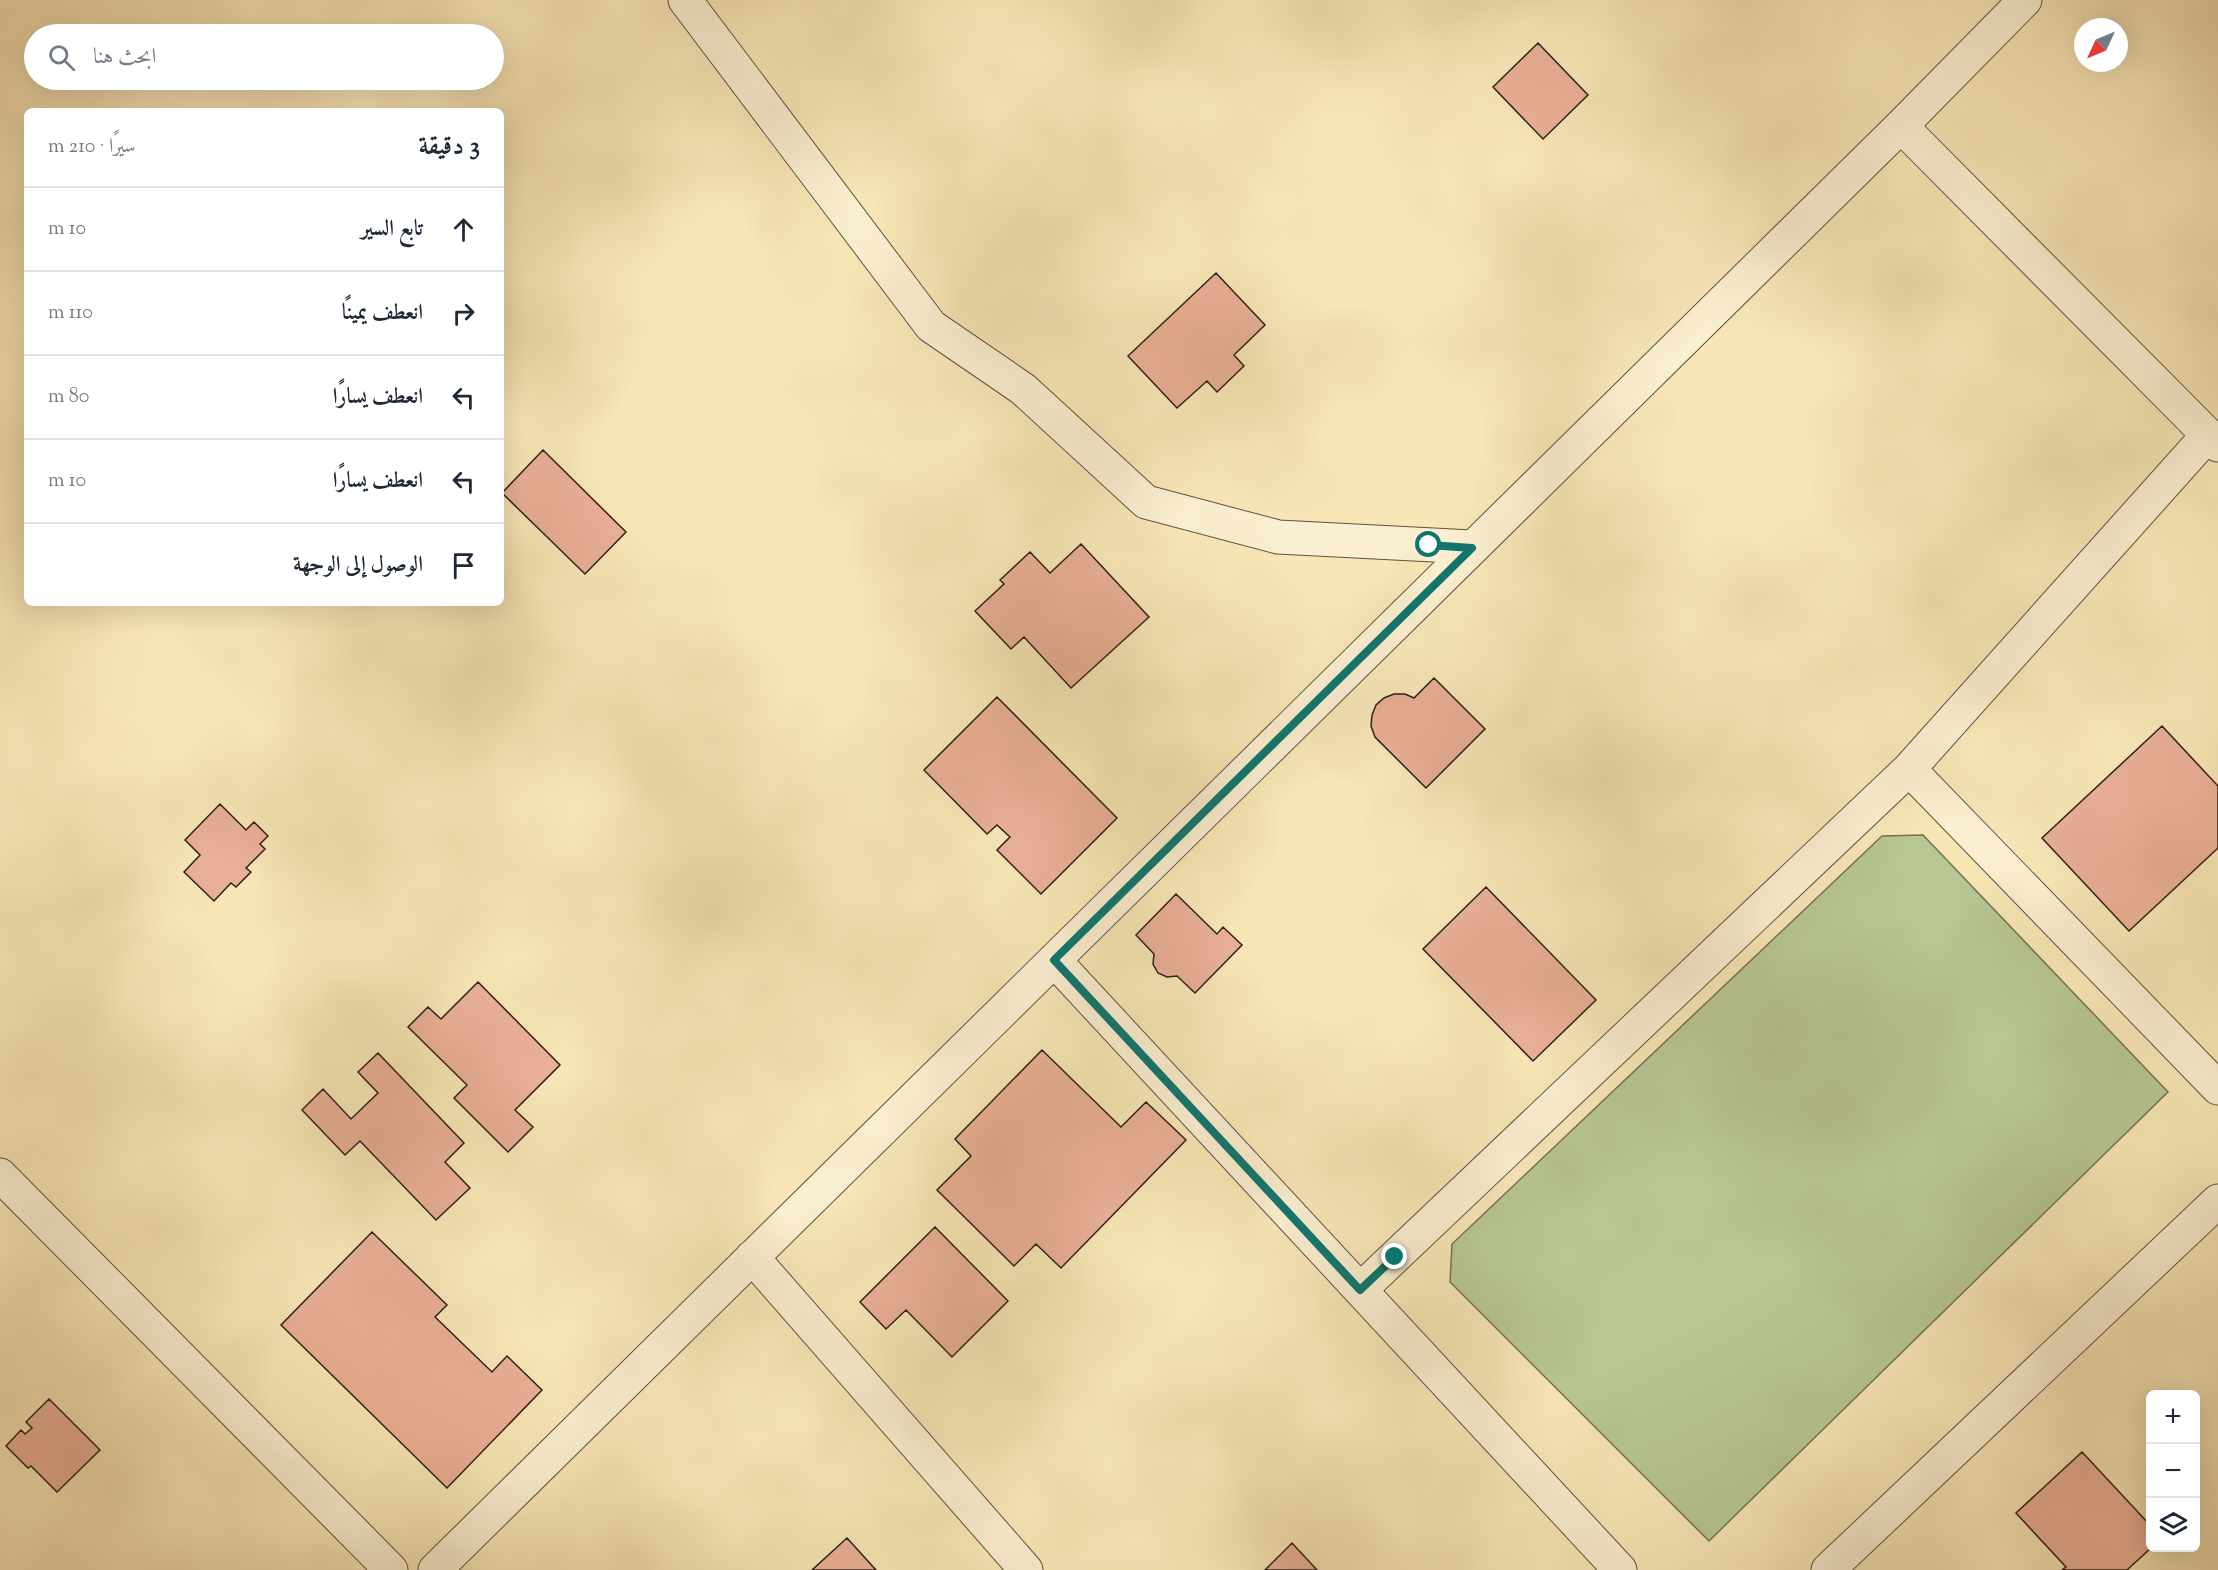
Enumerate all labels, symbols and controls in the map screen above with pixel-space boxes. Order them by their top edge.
north arrow [2074,18,2128,72]
search box [24,24,504,90]
icon: search [45,41,78,74]
text: ابحث هنا [93,42,156,74]
text: 3 دقيقة [419,129,480,166]
text: سيرًا · 210 m [48,133,136,162]
icon: ahead [447,213,480,246]
text: تابع السير [361,214,423,246]
text: 10 m [48,215,86,244]
icon: right [447,297,480,330]
text: انعطف يمينًا [342,298,423,330]
text: 110 m [48,299,93,328]
icon: left [447,381,480,414]
text: انعطف يسارًا [333,382,423,414]
text: 80 m [48,383,89,412]
icon: left [447,465,480,498]
text: انعطف يسارًا [333,466,423,498]
text: 10 m [48,467,86,496]
route start [1415,531,1441,557]
icon: arrive [447,549,480,582]
text: الوصول إلى الوجهة [293,550,423,582]
route end [1381,1243,1407,1269]
map controls [2146,1390,2200,1552]
button: + [2146,1390,2200,1444]
button: − [2146,1444,2200,1498]
button: layers [2146,1498,2200,1552]

